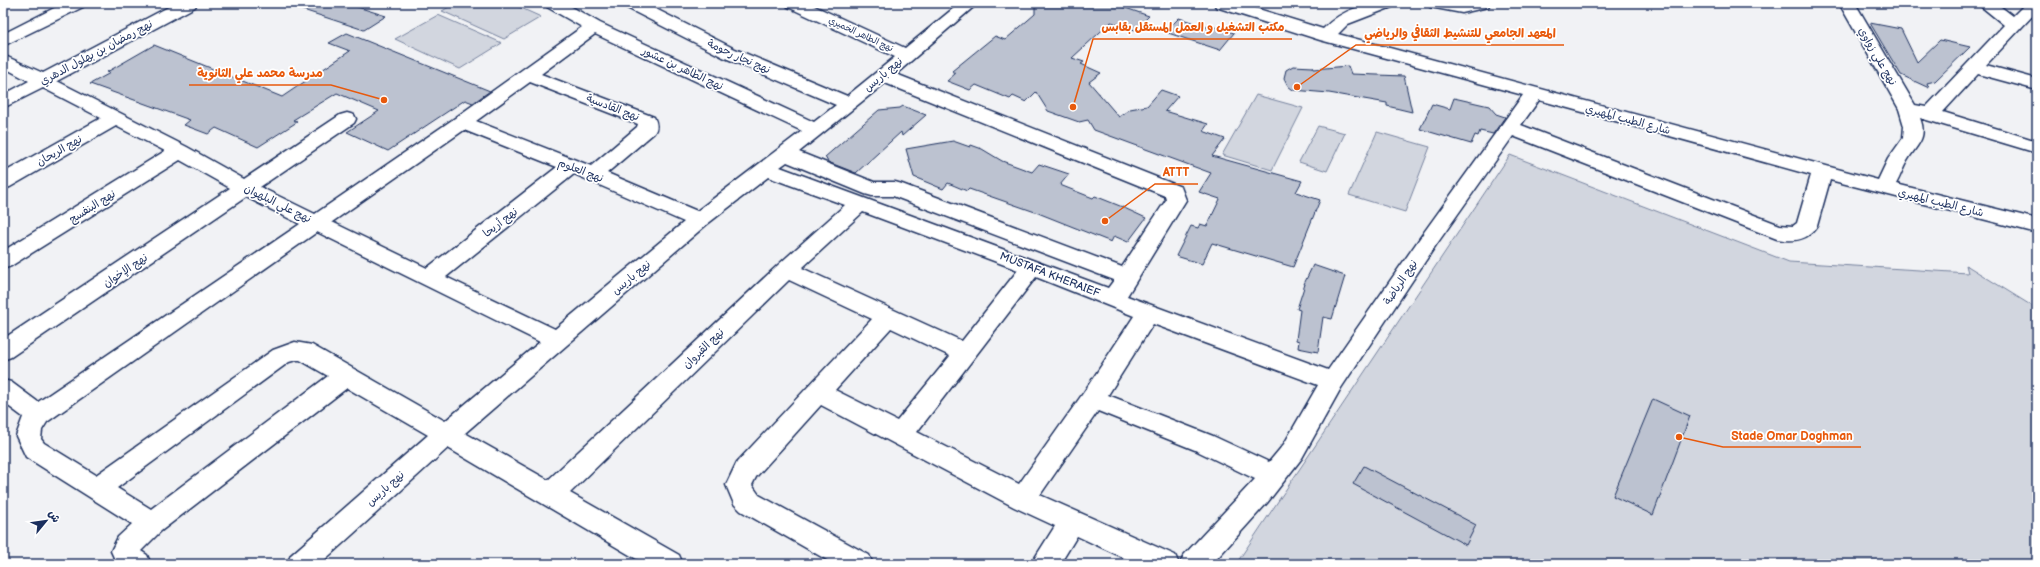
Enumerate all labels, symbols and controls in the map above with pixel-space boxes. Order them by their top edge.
street label: نهج الطاهر الخميري [826,15,895,55]
callout: مكتب التشغيل و العمل المستقل بقابس [1093,15,1292,39]
street label: نهج رمضان بن بهلول الدهري [38,17,156,89]
text: مكتب التشغيل و العمل المستقل بقابس [1102,20,1284,35]
callout: المعهد الجامعي للتنشيط الثقافي والرياضي [1356,21,1564,45]
text: المعهد الجامعي للتنشيط الثقافي والرياضي [1364,24,1556,44]
street label: نهج علي زواوي [1852,25,1899,90]
street label: نهج نجار رحومة [705,37,772,77]
street label: نهج الطاهر بن عشور [639,44,725,94]
street label: نهج باريس [861,55,906,95]
callout: مدرسة محمد علي الثانوية [189,61,331,85]
text: مدرسة محمد علي الثانوية [197,66,323,84]
street label: نهج القادسية [584,91,641,124]
street label: شارع الطيب المهيري [1583,102,1672,139]
street label: نهج الريحان [34,132,85,169]
street label: نهج العلوم [556,156,605,187]
callout: ATTT [1155,160,1198,184]
text: ATTT [1162,165,1190,180]
street label: نهج علي البلهوان [240,182,313,229]
street label: شارع الطيب المهيري [1896,186,1985,221]
street label: نهج البنفسج [67,187,118,227]
street label: نهج أريحا [480,205,521,241]
street label: MUSTAFA KHERAIEF [998,249,1102,300]
street label: نهج الإخوان [101,251,151,291]
street label: نهج الرياضة [1381,257,1421,308]
street label: نهج باريس [609,258,654,298]
street label: نهج القيروان [680,326,727,372]
callout: Stade Omar Doghman [1723,423,1861,447]
text: Stade Omar Doghman [1731,429,1853,444]
street label: نهج باريس [364,468,408,509]
north arrow [26,501,66,541]
text: ش [46,508,63,525]

